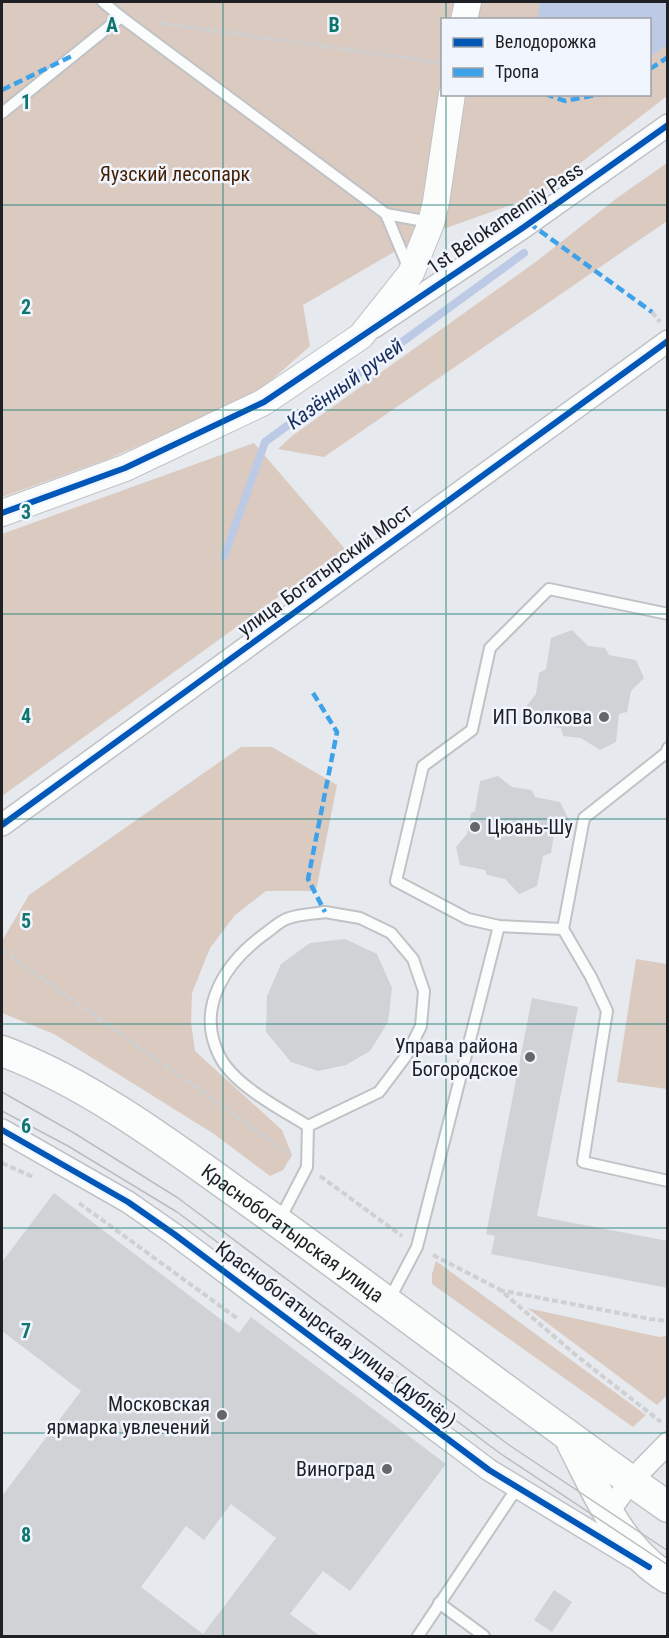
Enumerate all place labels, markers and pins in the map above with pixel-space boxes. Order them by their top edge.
place label: ИП Волкова [493,705,592,729]
marker: ИП Волкова [597,710,611,724]
place label: Цюань-Шу [487,815,573,839]
marker: Цюань-Шу [468,820,482,834]
place label: Управа района Богородское [395,1034,518,1081]
marker: Управа района Богородское [523,1050,537,1064]
place label: Московская ярмарка увлечений [47,1392,210,1439]
marker: Московская ярмарка увлечений [215,1408,229,1422]
place label: Виноград [296,1457,375,1481]
marker: Виноград [380,1462,394,1476]

